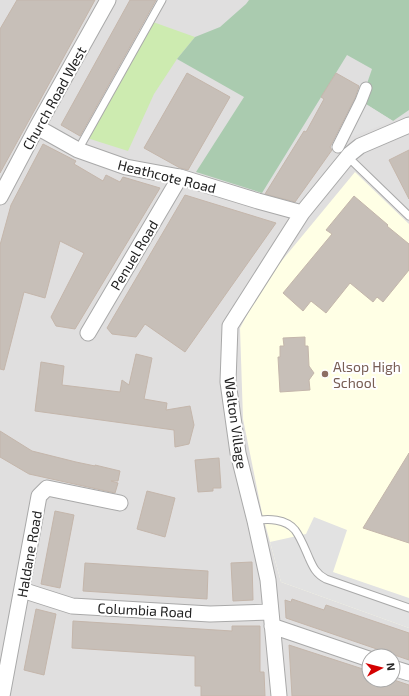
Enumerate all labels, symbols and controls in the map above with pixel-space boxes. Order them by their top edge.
street label: Church Road West [18,43,90,153]
street label: Heathcote Road [116,156,218,196]
street label: Penuel Road [106,217,162,293]
place label: Alsop High School [333,358,401,391]
marker: Alsop High School [320,369,330,379]
street label: Walton Village [221,376,251,470]
street label: Haldane Road [13,509,45,599]
street label: Columbia Road [97,599,193,621]
north arrow [361,648,401,688]
text: N [384,662,398,672]

